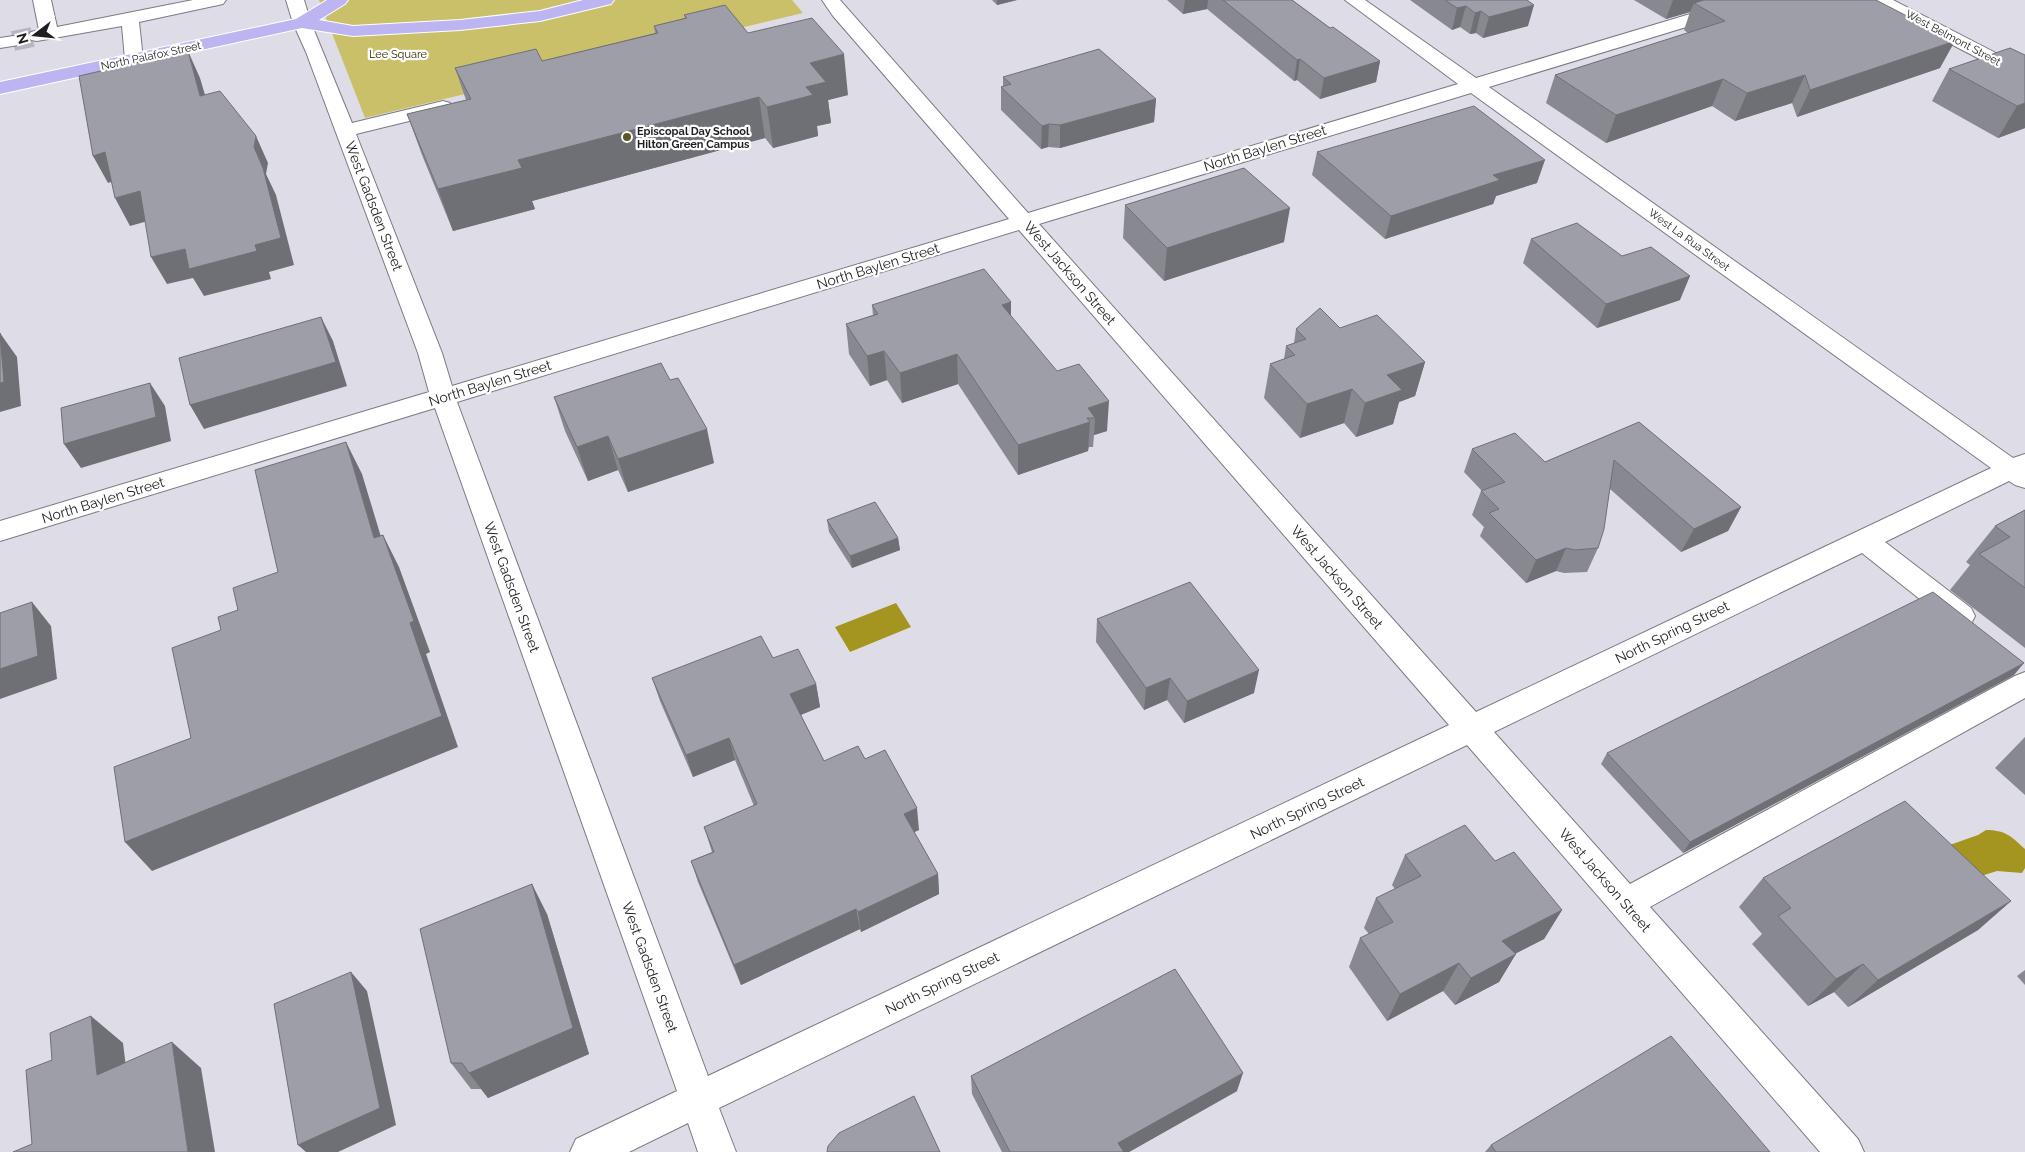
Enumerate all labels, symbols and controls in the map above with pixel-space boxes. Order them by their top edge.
street label: West Belmont Street [1903,7,2003,69]
north arrow [10,10,60,60]
text: N [13,31,32,46]
street label: North Palafox Street [100,39,203,73]
park label: Lee Square [369,48,428,61]
street label: North Baylen Street [1202,122,1328,174]
place label: Episcopal Day School Hilton Green Campus [637,125,750,151]
marker: Episcopal Day School Hilton Green Campus [621,131,633,143]
street label: West Gadsden Street [342,139,406,273]
street label: West La Rua Street [1646,206,1732,274]
street label: West Jackson Street [1021,218,1119,328]
street label: North Baylen Street [815,240,941,292]
street label: North Baylen Street [427,357,553,409]
street label: North Baylen Street [40,474,166,526]
street label: West Gadsden Street [481,520,543,655]
street label: West Jackson Street [1288,522,1386,632]
street label: North Spring Street [1612,597,1732,667]
street label: North Spring Street [1247,773,1367,843]
street label: West Jackson Street [1556,825,1654,935]
street label: West Gadsden Street [619,900,681,1035]
street label: North Spring Street [882,948,1002,1018]

